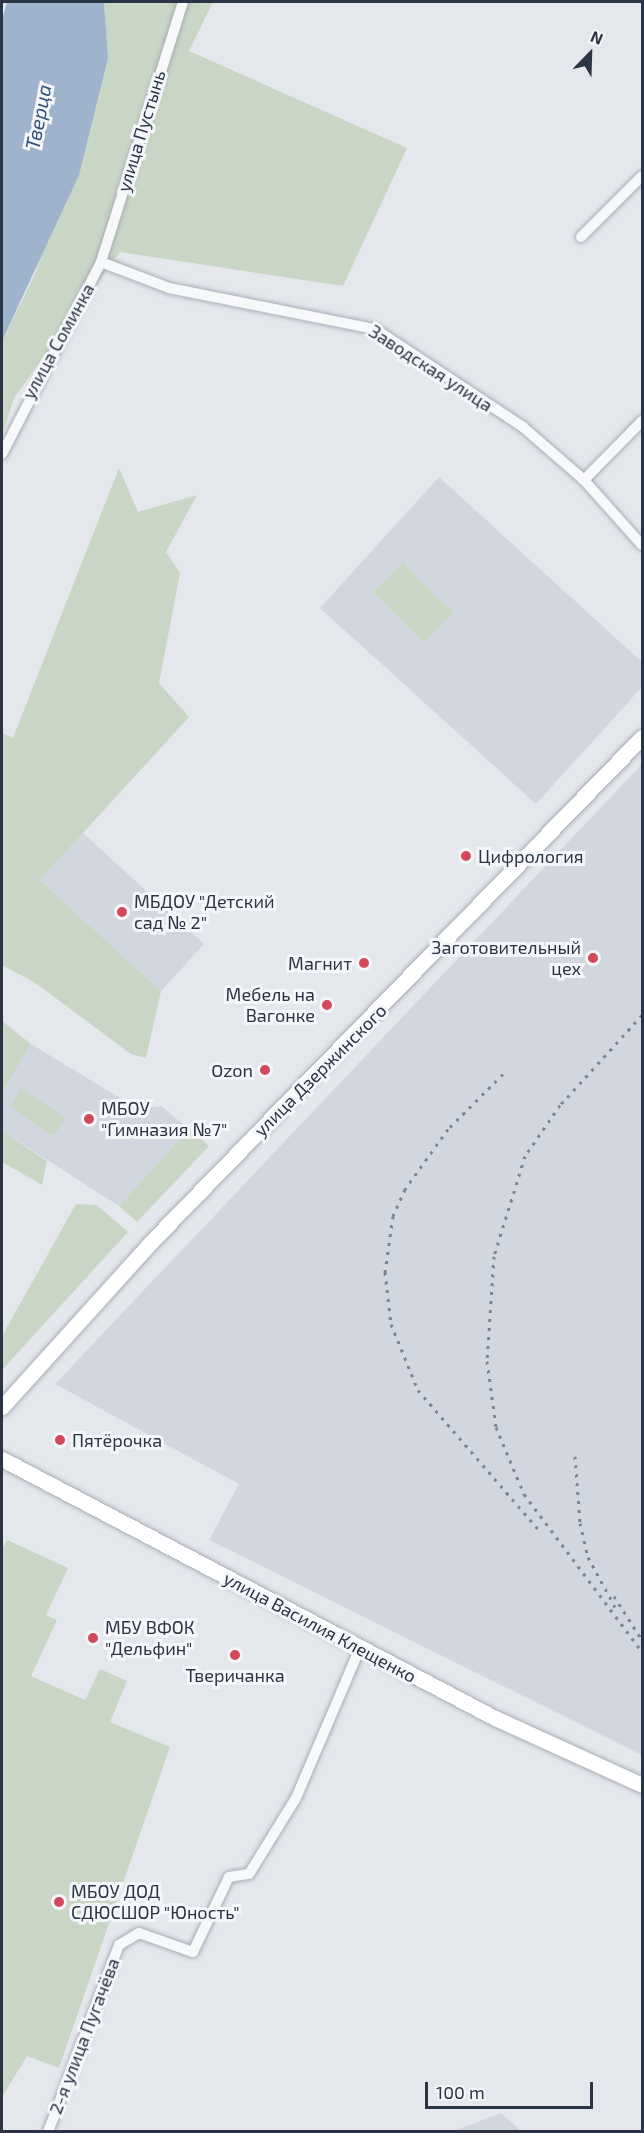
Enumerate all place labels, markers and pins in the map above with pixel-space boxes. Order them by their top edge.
place label: Цифрология [478,845,584,867]
marker: Цифрология [459,849,473,863]
place label: МБДОУ "Детский сад № 2" [134,891,275,934]
marker: МБДОУ "Детский сад № 2" [115,905,129,919]
place label: Заготовительный цех [432,937,581,980]
marker: Заготовительный цех [586,951,600,965]
place label: Магнит [288,952,352,974]
marker: Магнит [357,956,371,970]
place label: Мебель на Вагонке [226,984,315,1026]
marker: Мебель на Вагонке [320,998,334,1012]
place label: Ozon [211,1059,253,1081]
marker: Ozon [258,1063,272,1077]
place label: МБОУ "Гимназия №7" [101,1098,227,1140]
marker: МБОУ "Гимназия №7" [82,1112,96,1126]
place label: Пятёрочка [72,1429,162,1451]
marker: Пятёрочка [53,1433,67,1447]
place label: МБУ ВФОК "Дельфин" [105,1617,194,1660]
marker: МБУ ВФОК "Дельфин" [86,1631,100,1645]
marker: Тверичанка [228,1648,242,1662]
place label: Тверичанка [185,1664,285,1686]
place label: МБОУ ДОД СДЮСШОР "Юность" [71,1881,240,1924]
marker: МБОУ ДОД СДЮСШОР "Юность" [52,1895,66,1909]

